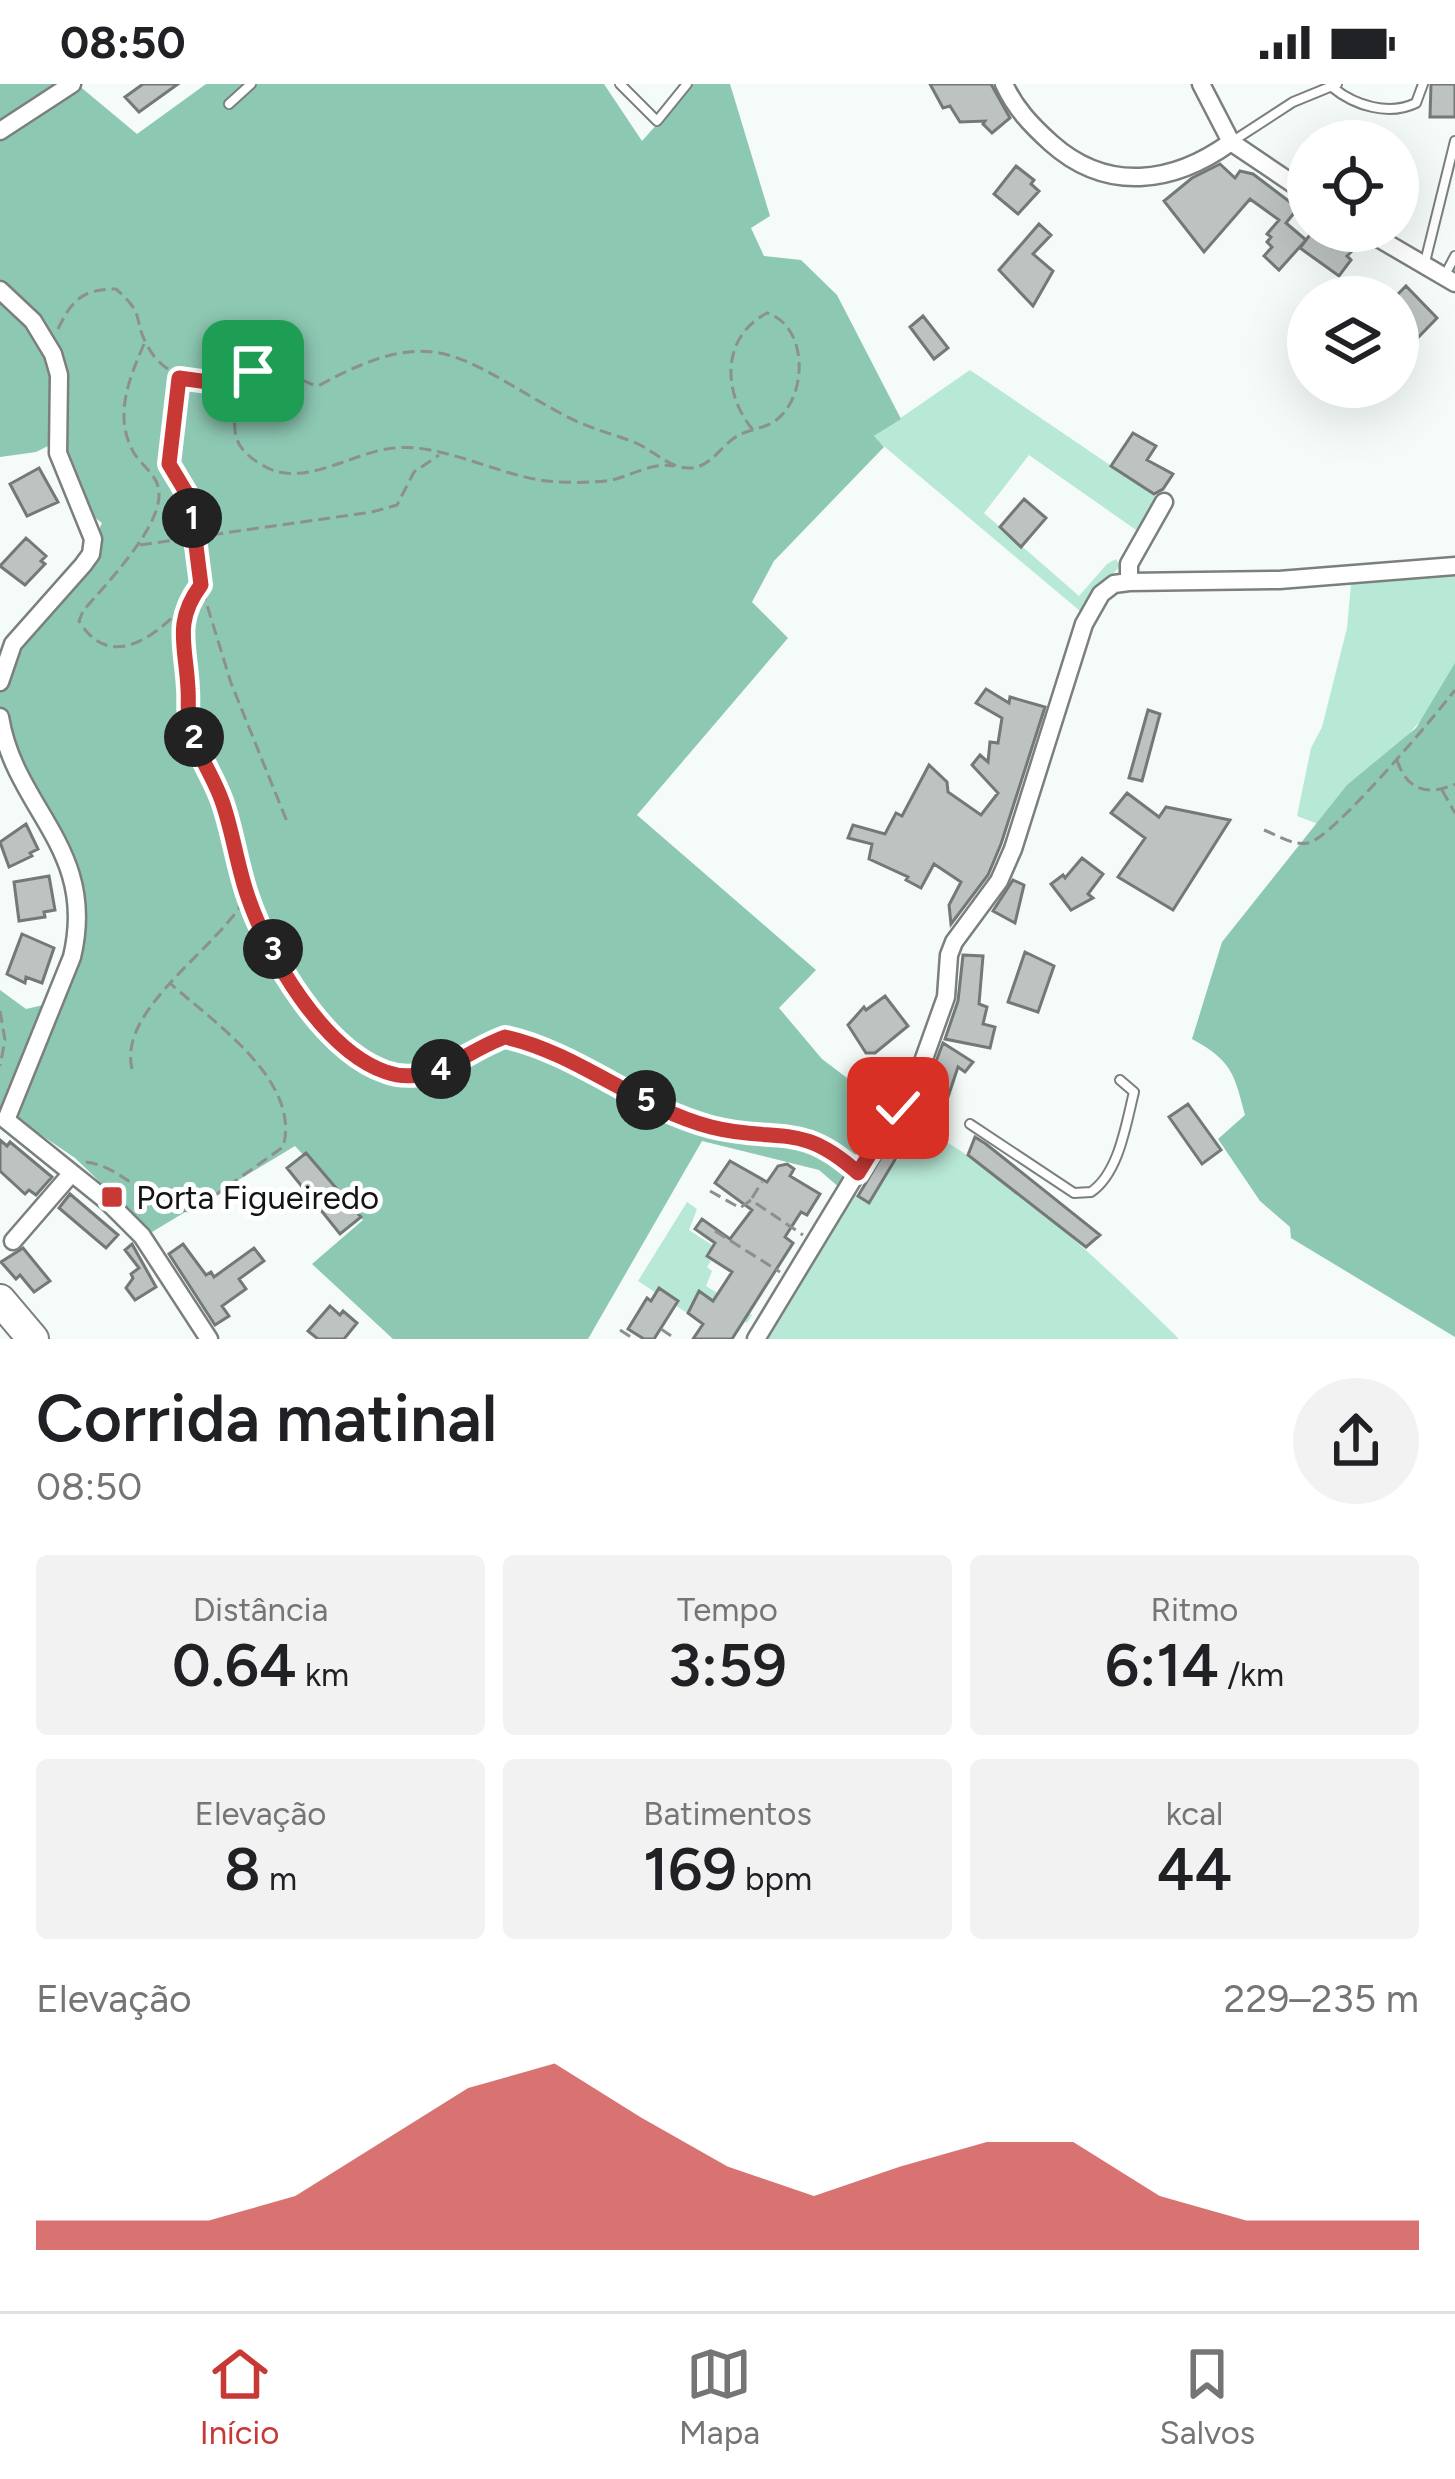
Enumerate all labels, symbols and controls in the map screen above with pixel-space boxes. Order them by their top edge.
text: 08:50 [60,15,186,69]
map controls [1287,120,1419,408]
button: locate [1287,120,1419,252]
button: layers [1287,276,1419,408]
pin [202,320,304,422]
icon: arrive [220,338,286,404]
pin: 1 [162,488,222,548]
text: 1 [185,498,199,537]
pin: 2 [164,707,224,767]
text: 2 [184,717,204,756]
pin: 3 [243,919,303,979]
text: 3 [264,929,282,968]
pin: 4 [411,1039,471,1099]
text: 4 [431,1049,451,1088]
pin [847,1057,949,1159]
pin: 5 [616,1070,676,1130]
icon: check [865,1075,931,1141]
text: 5 [636,1080,656,1119]
place label: Porta Figueiredo [136,1178,379,1217]
marker: Porta Figueiredo [99,1184,125,1210]
text: Corrida matinal [36,1378,497,1458]
button: share [1293,1378,1419,1504]
text: 08:50 [36,1463,142,1510]
text: Distância [193,1590,328,1629]
text: Tempo [677,1590,778,1629]
text: Ritmo [1150,1590,1239,1629]
text: 0.64 [172,1629,297,1701]
text: 3:59 [668,1629,787,1701]
text: 6:14 [1105,1629,1219,1701]
text: km [297,1655,349,1694]
text: /km [1219,1655,1284,1694]
text: Elevação [195,1794,326,1833]
text: Batimentos [643,1794,812,1833]
text: kcal [1166,1794,1223,1833]
text: 8 [224,1833,261,1905]
text: 169 [643,1833,737,1905]
text: 44 [1157,1833,1232,1905]
text: m [261,1859,297,1898]
text: bpm [737,1859,812,1898]
text: Elevação [36,1975,192,2022]
text: 229–235 m [1224,1975,1419,2022]
tab: Início [200,2341,279,2452]
tab: Mapa [679,2341,760,2452]
tab: Salvos [1160,2341,1255,2452]

